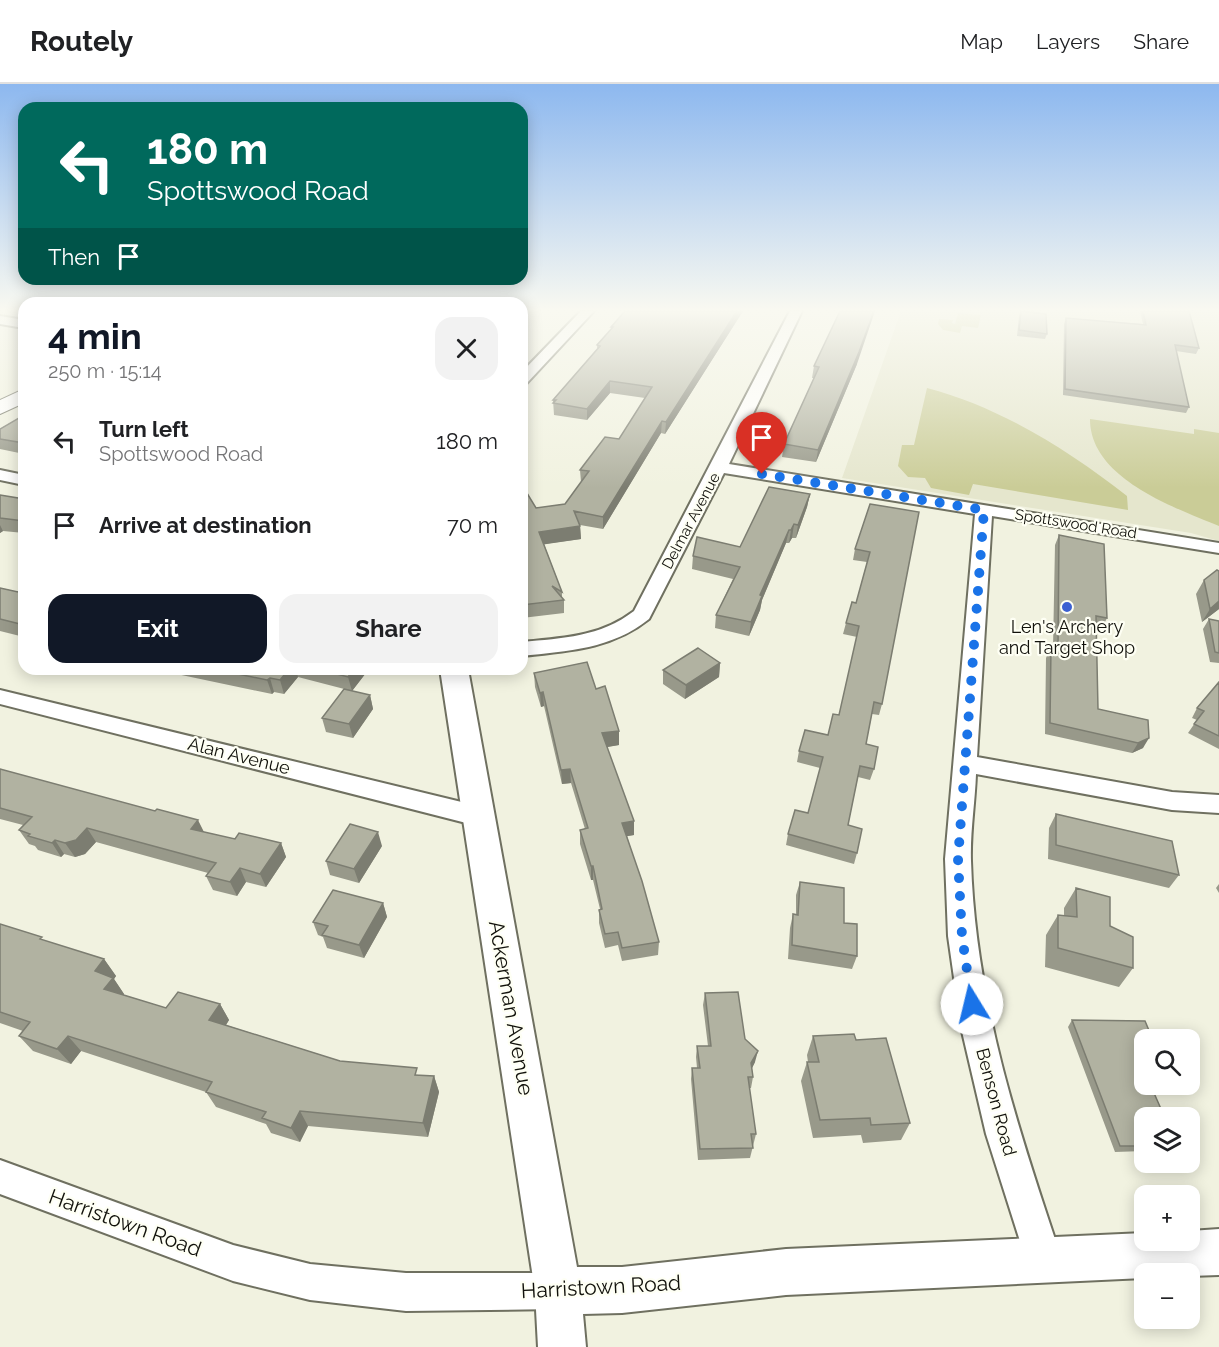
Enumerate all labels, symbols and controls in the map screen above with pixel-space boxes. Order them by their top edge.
text: Routely [30,25,133,58]
text: Map [960,29,1003,54]
text: Layers [1036,29,1100,54]
text: Share [1133,29,1189,54]
text: 180 m [147,125,268,174]
icon: left [48,126,126,204]
text: Spottswood Road [147,175,369,206]
icon: arrive [112,240,145,273]
text: Then [48,244,100,270]
text: 4 min [48,315,142,357]
button: close [435,317,498,380]
text: 250 m · 15:14 [48,359,162,383]
pin [736,412,787,474]
text: Turn left [99,416,189,442]
icon: arrive [745,421,778,454]
icon: left [48,425,81,458]
text: 180 m [436,428,498,454]
text: Spottswood Road [99,442,263,466]
street label: Delmar Avenue [658,470,724,572]
street label: Spottswood Road [1014,505,1138,543]
icon: arrive [48,509,81,542]
text: Arrive at destination [99,512,312,538]
text: 70 m [447,512,498,538]
button: Exit [48,594,267,663]
button: Share [279,594,498,663]
marker: Len's Archery and Target Shop [1060,600,1074,614]
place label: Len's Archery and Target Shop [999,616,1135,658]
street label: Alan Avenue [186,733,293,778]
street label: Ackerman Avenue [484,919,539,1097]
position arrow [940,972,1004,1036]
map controls [1134,1029,1200,1329]
button: search [1134,1029,1200,1095]
street label: Benson Road [972,1046,1021,1158]
button: layers [1134,1107,1200,1173]
street label: Harristown Road [46,1183,205,1262]
button: + [1134,1185,1200,1251]
button: − [1134,1263,1200,1329]
street label: Harristown Road [520,1270,682,1303]

